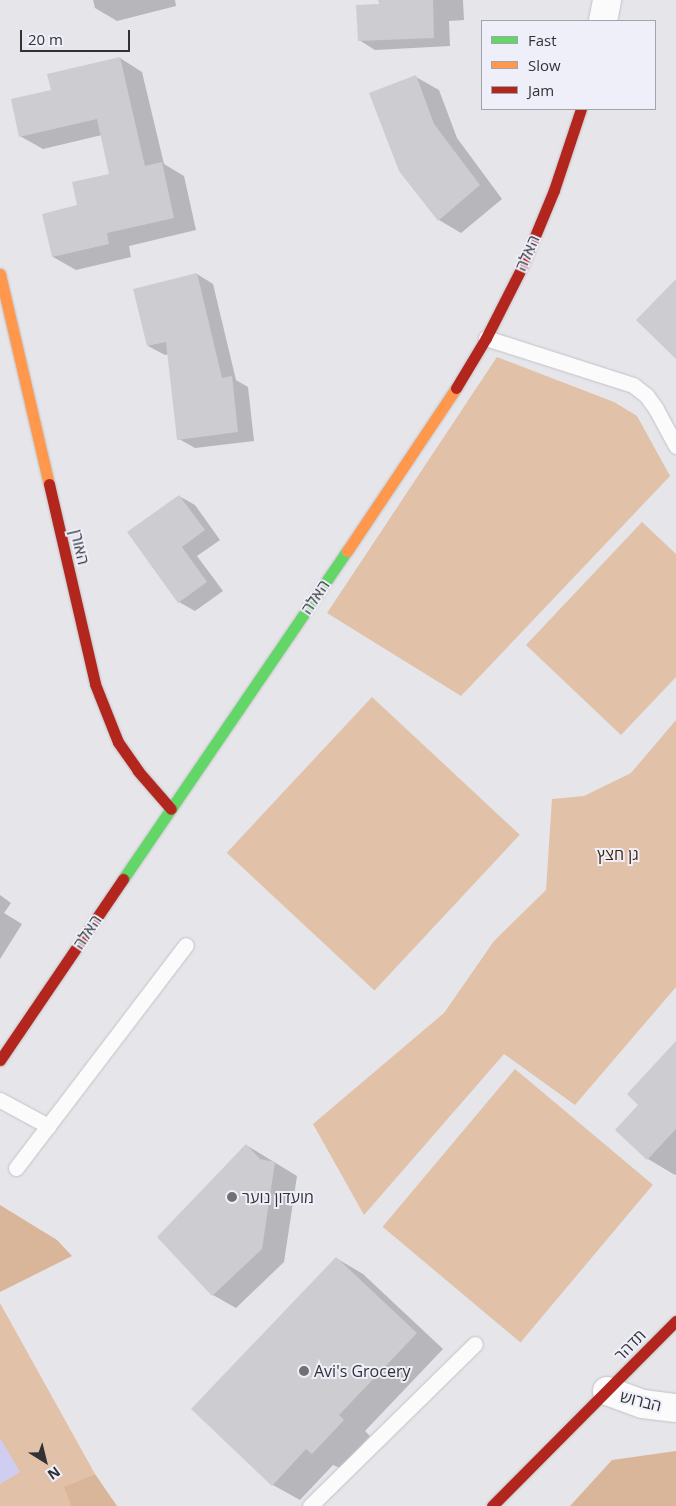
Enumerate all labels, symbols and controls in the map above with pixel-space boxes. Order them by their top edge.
scale bar [22,20,132,52]
legend [481,20,656,110]
text: 20 m [28,29,63,49]
text: Fast [528,30,557,50]
text: Slow [528,55,561,75]
text: Jam [528,80,554,100]
street label: האלה [511,232,543,274]
street label: האורן [67,528,93,566]
street label: האלה [297,576,333,618]
park label: גן חצץ [597,844,639,864]
street label: האלה [69,911,105,953]
place label: מועדון נוער [242,1187,314,1207]
marker: מועדון נוער [226,1191,238,1203]
street label: תדהר [610,1325,650,1365]
place label: Avi's Grocery [314,1361,410,1381]
marker: Avi's Grocery [298,1365,310,1377]
street label: הברוש [618,1387,664,1415]
north arrow [20,1436,70,1486]
text: N [44,1463,64,1485]

